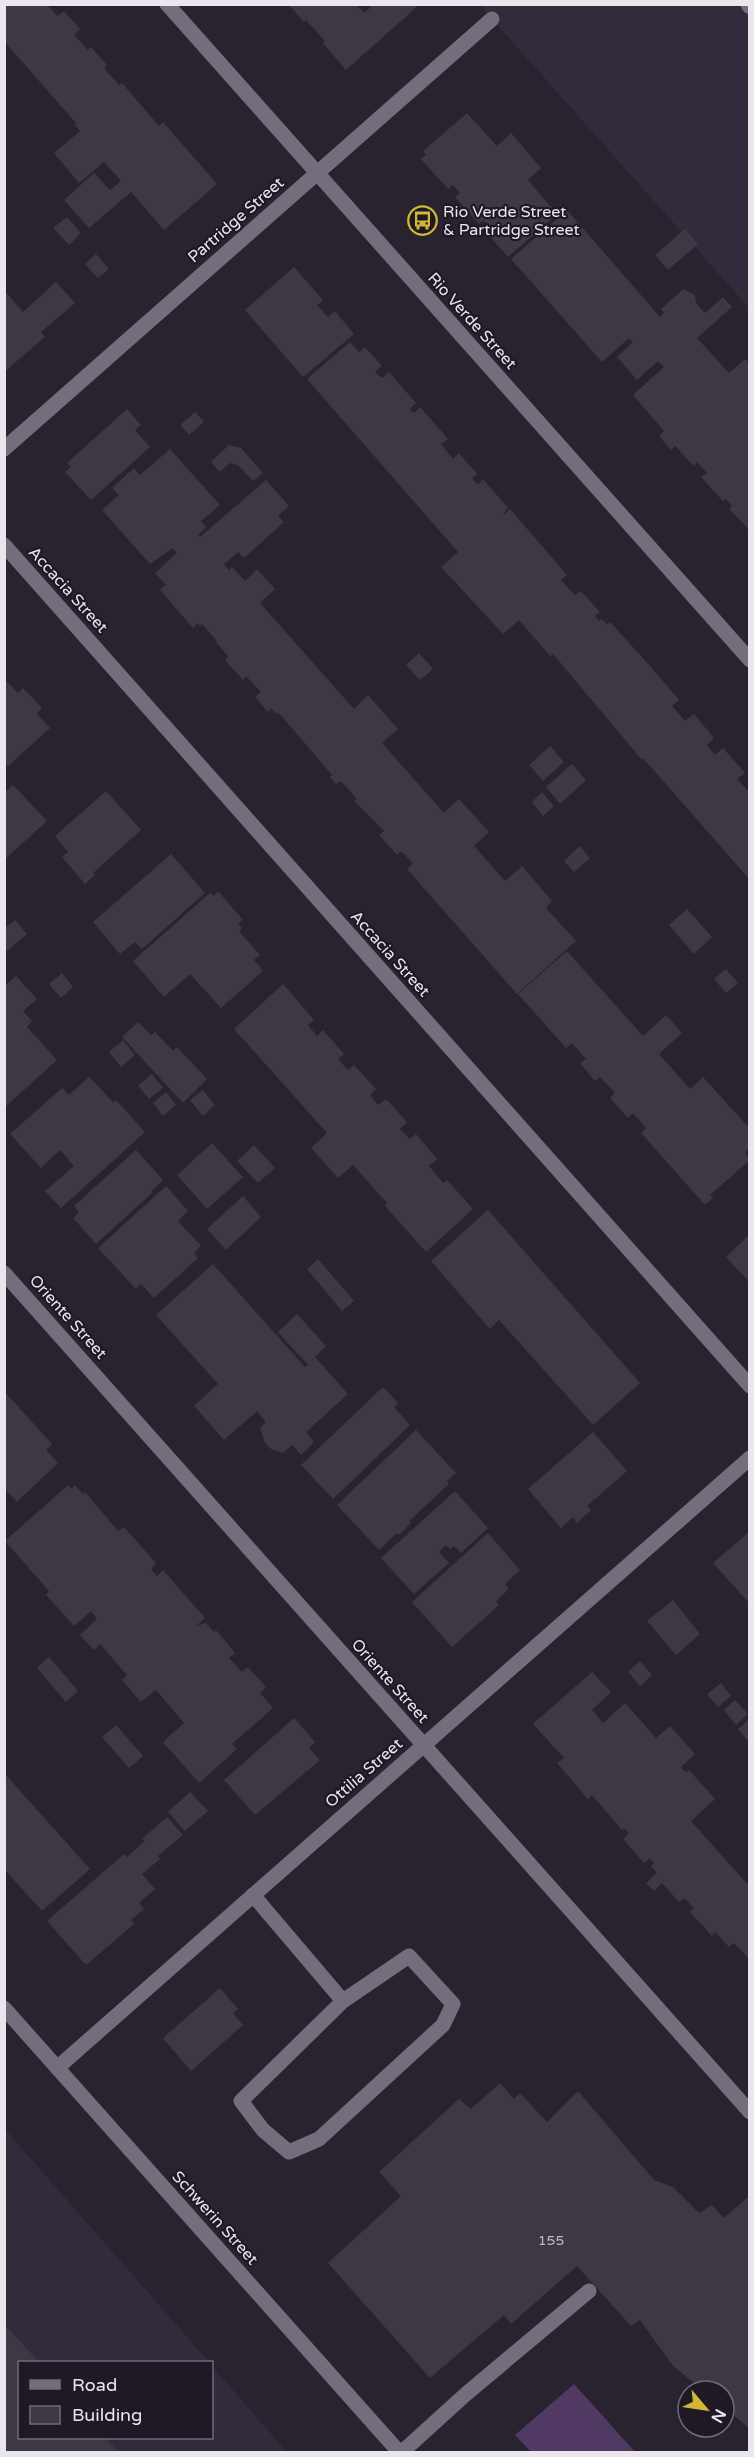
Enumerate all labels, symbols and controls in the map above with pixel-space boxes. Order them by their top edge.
street label: Partridge Street [184,173,288,267]
place label: Rio Verde Street & Partridge Street [443,202,580,240]
bus stop icon: Rio Verde Street & Partridge Street [406,205,438,237]
street label: Rio Verde Street [423,268,521,374]
street label: Accacia Street [24,543,112,637]
street label: Accacia Street [346,907,434,1001]
street label: Oriente Street [25,1271,111,1363]
street label: Oriente Street [347,1635,433,1727]
street label: Ottilia Street [321,1734,407,1812]
street label: Schwerin Street [168,2167,262,2269]
house number: 155 [538,2232,564,2249]
legend [18,2361,213,2439]
text: Road [72,2374,117,2396]
north arrow [676,2379,736,2439]
text: Building [72,2404,142,2426]
text: N [706,2405,730,2426]

